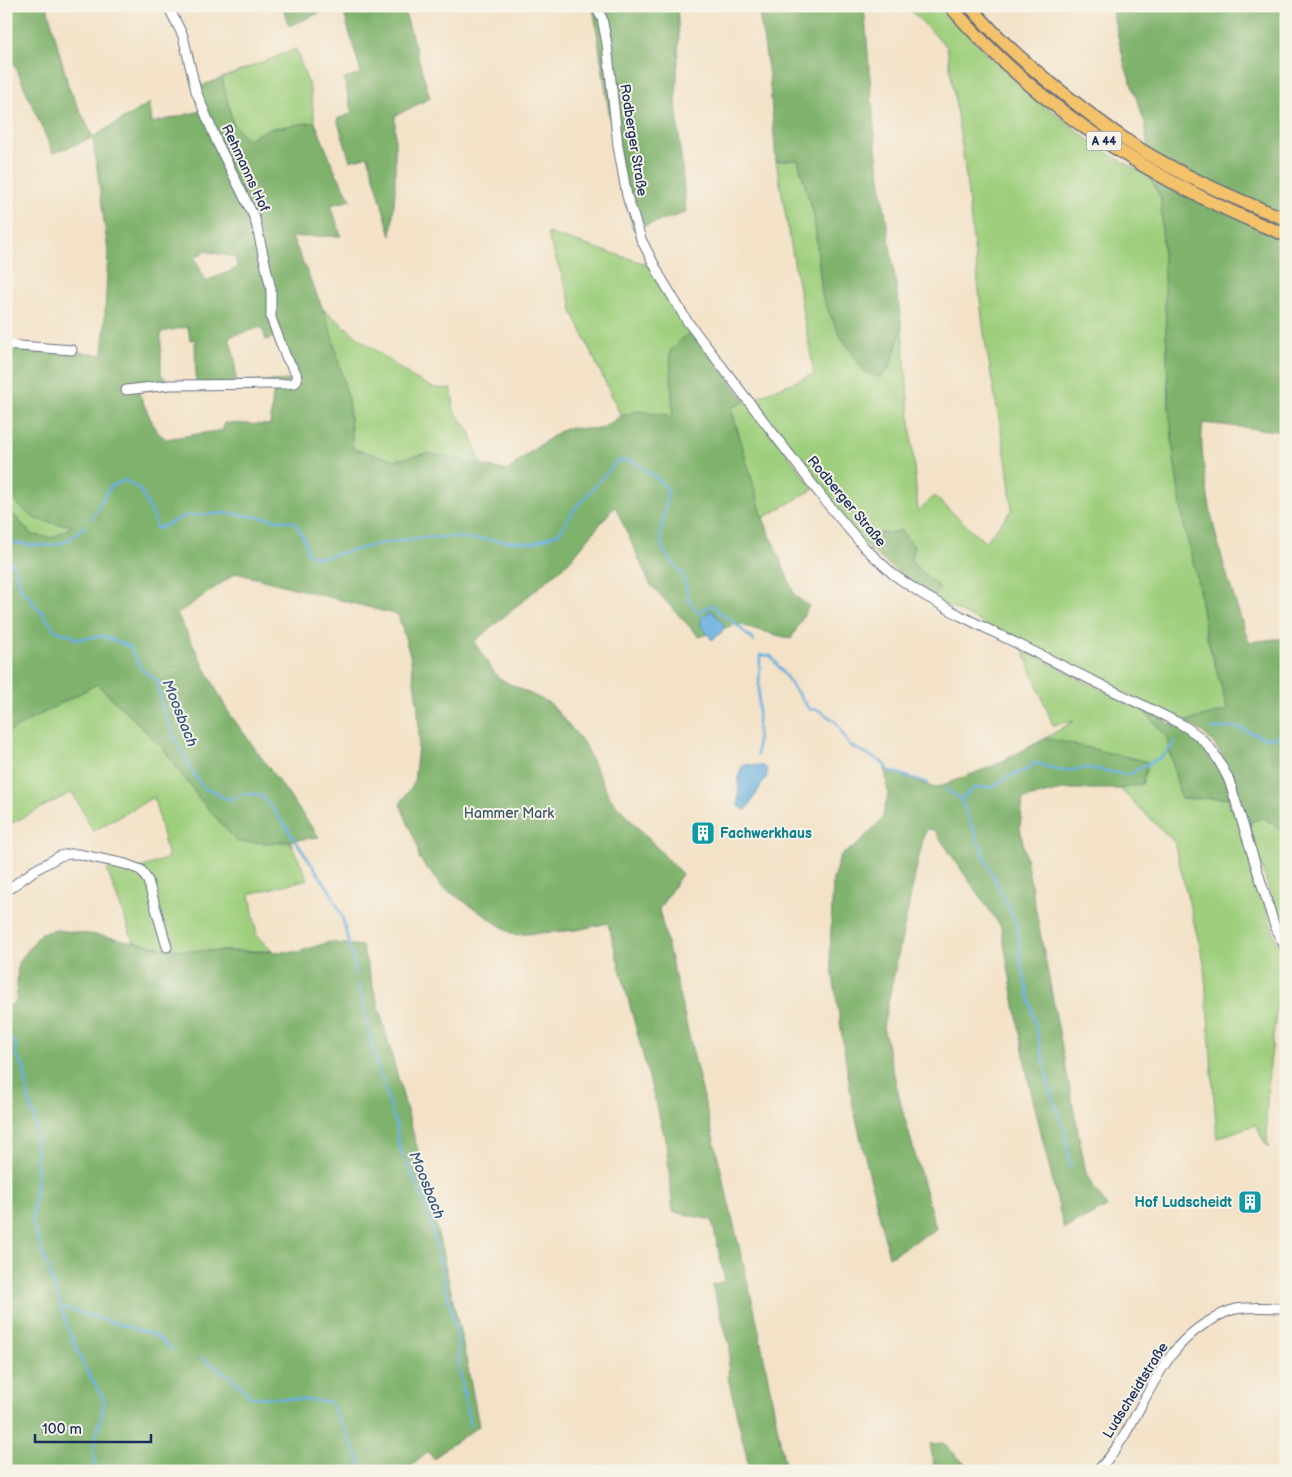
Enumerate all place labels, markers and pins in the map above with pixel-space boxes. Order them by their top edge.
building icon: Fachwerkhaus [690,820,716,846]
place label: Fachwerkhaus [720,825,812,842]
building icon: Hof Ludscheidt [1237,1189,1263,1215]
place label: Hof Ludscheidt [1135,1194,1232,1211]

